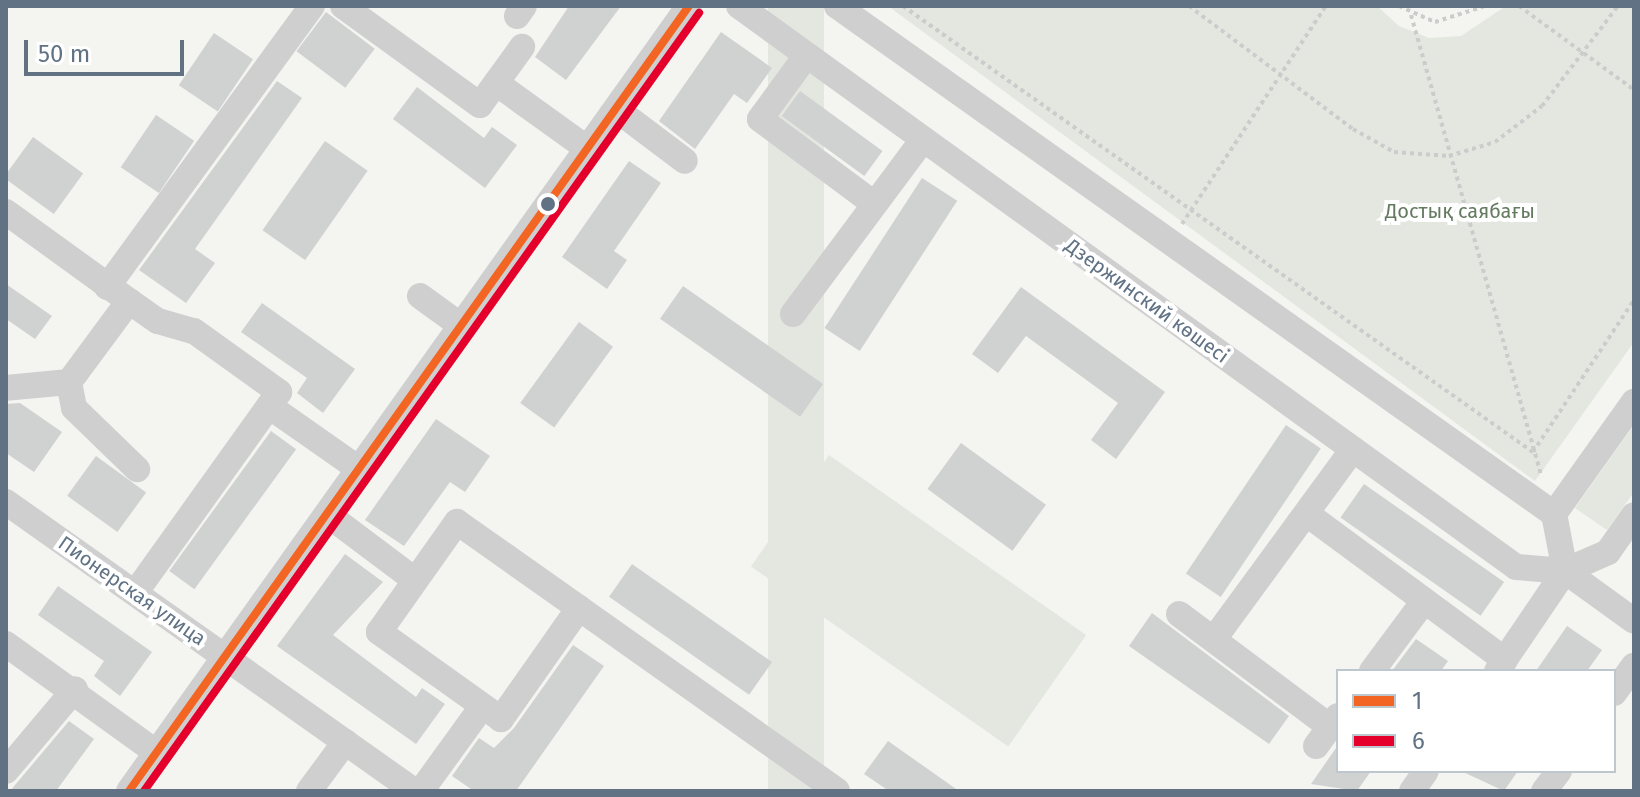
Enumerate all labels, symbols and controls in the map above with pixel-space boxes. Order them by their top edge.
scale bar [28,24,188,74]
text: 50 m [38,40,90,68]
unlabelled marker [540,196,556,212]
park label: Достық саябағы [1385,199,1535,223]
street label: Дзержинский көшесі [1061,234,1233,368]
street label: Пионерская улица [54,531,210,651]
legend [1336,669,1616,773]
text: 1 [1412,687,1422,715]
text: 6 [1412,727,1425,755]

